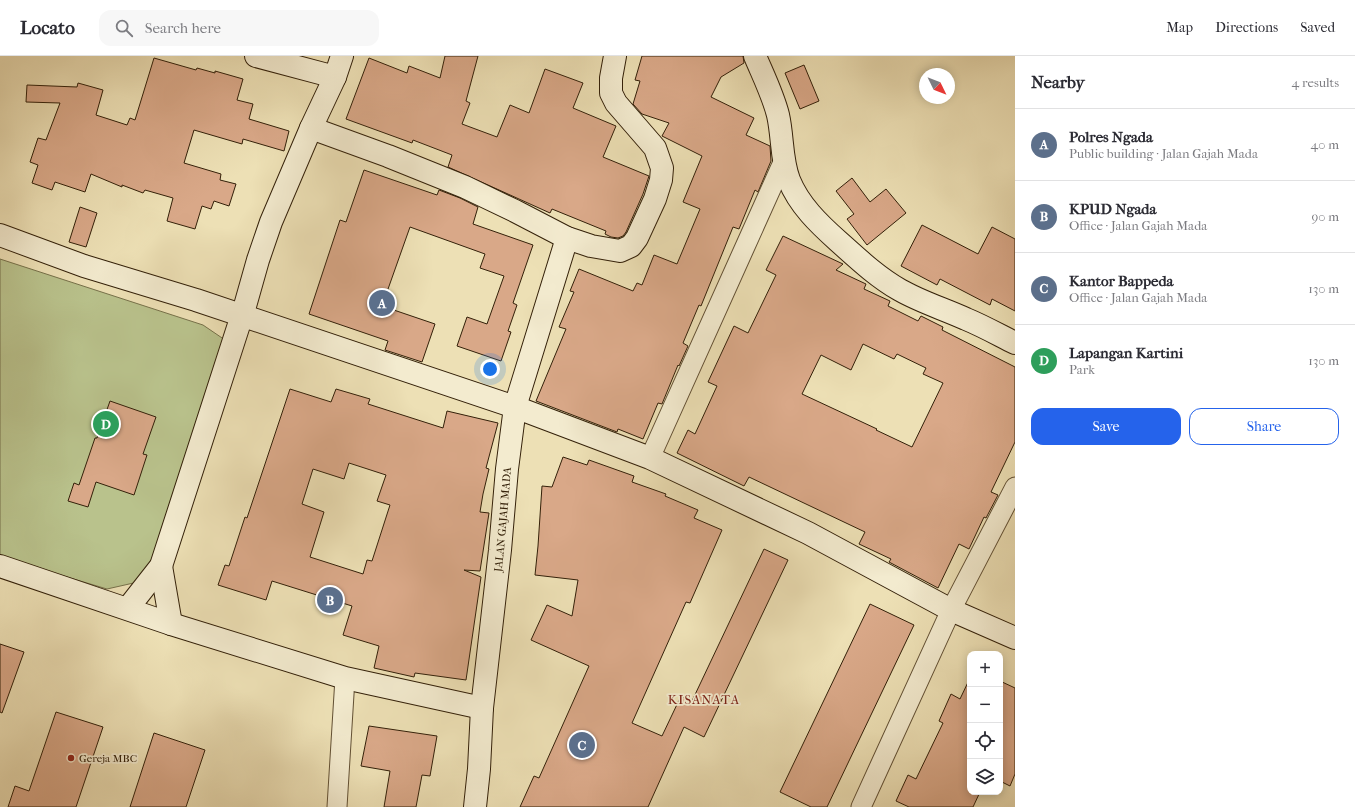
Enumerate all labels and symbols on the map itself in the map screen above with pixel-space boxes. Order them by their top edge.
north arrow [919,68,955,104]
pin: A [369,288,395,318]
your location [480,359,500,379]
pin: D [93,409,119,439]
street label: JALAN GAJAH MADA [491,466,514,574]
pin: B [317,585,343,615]
district label: KISANATA [668,692,740,707]
pin: C [569,730,595,760]
place label: Gereja MBC [79,752,137,765]
marker: Gereja MBC [66,753,76,763]

